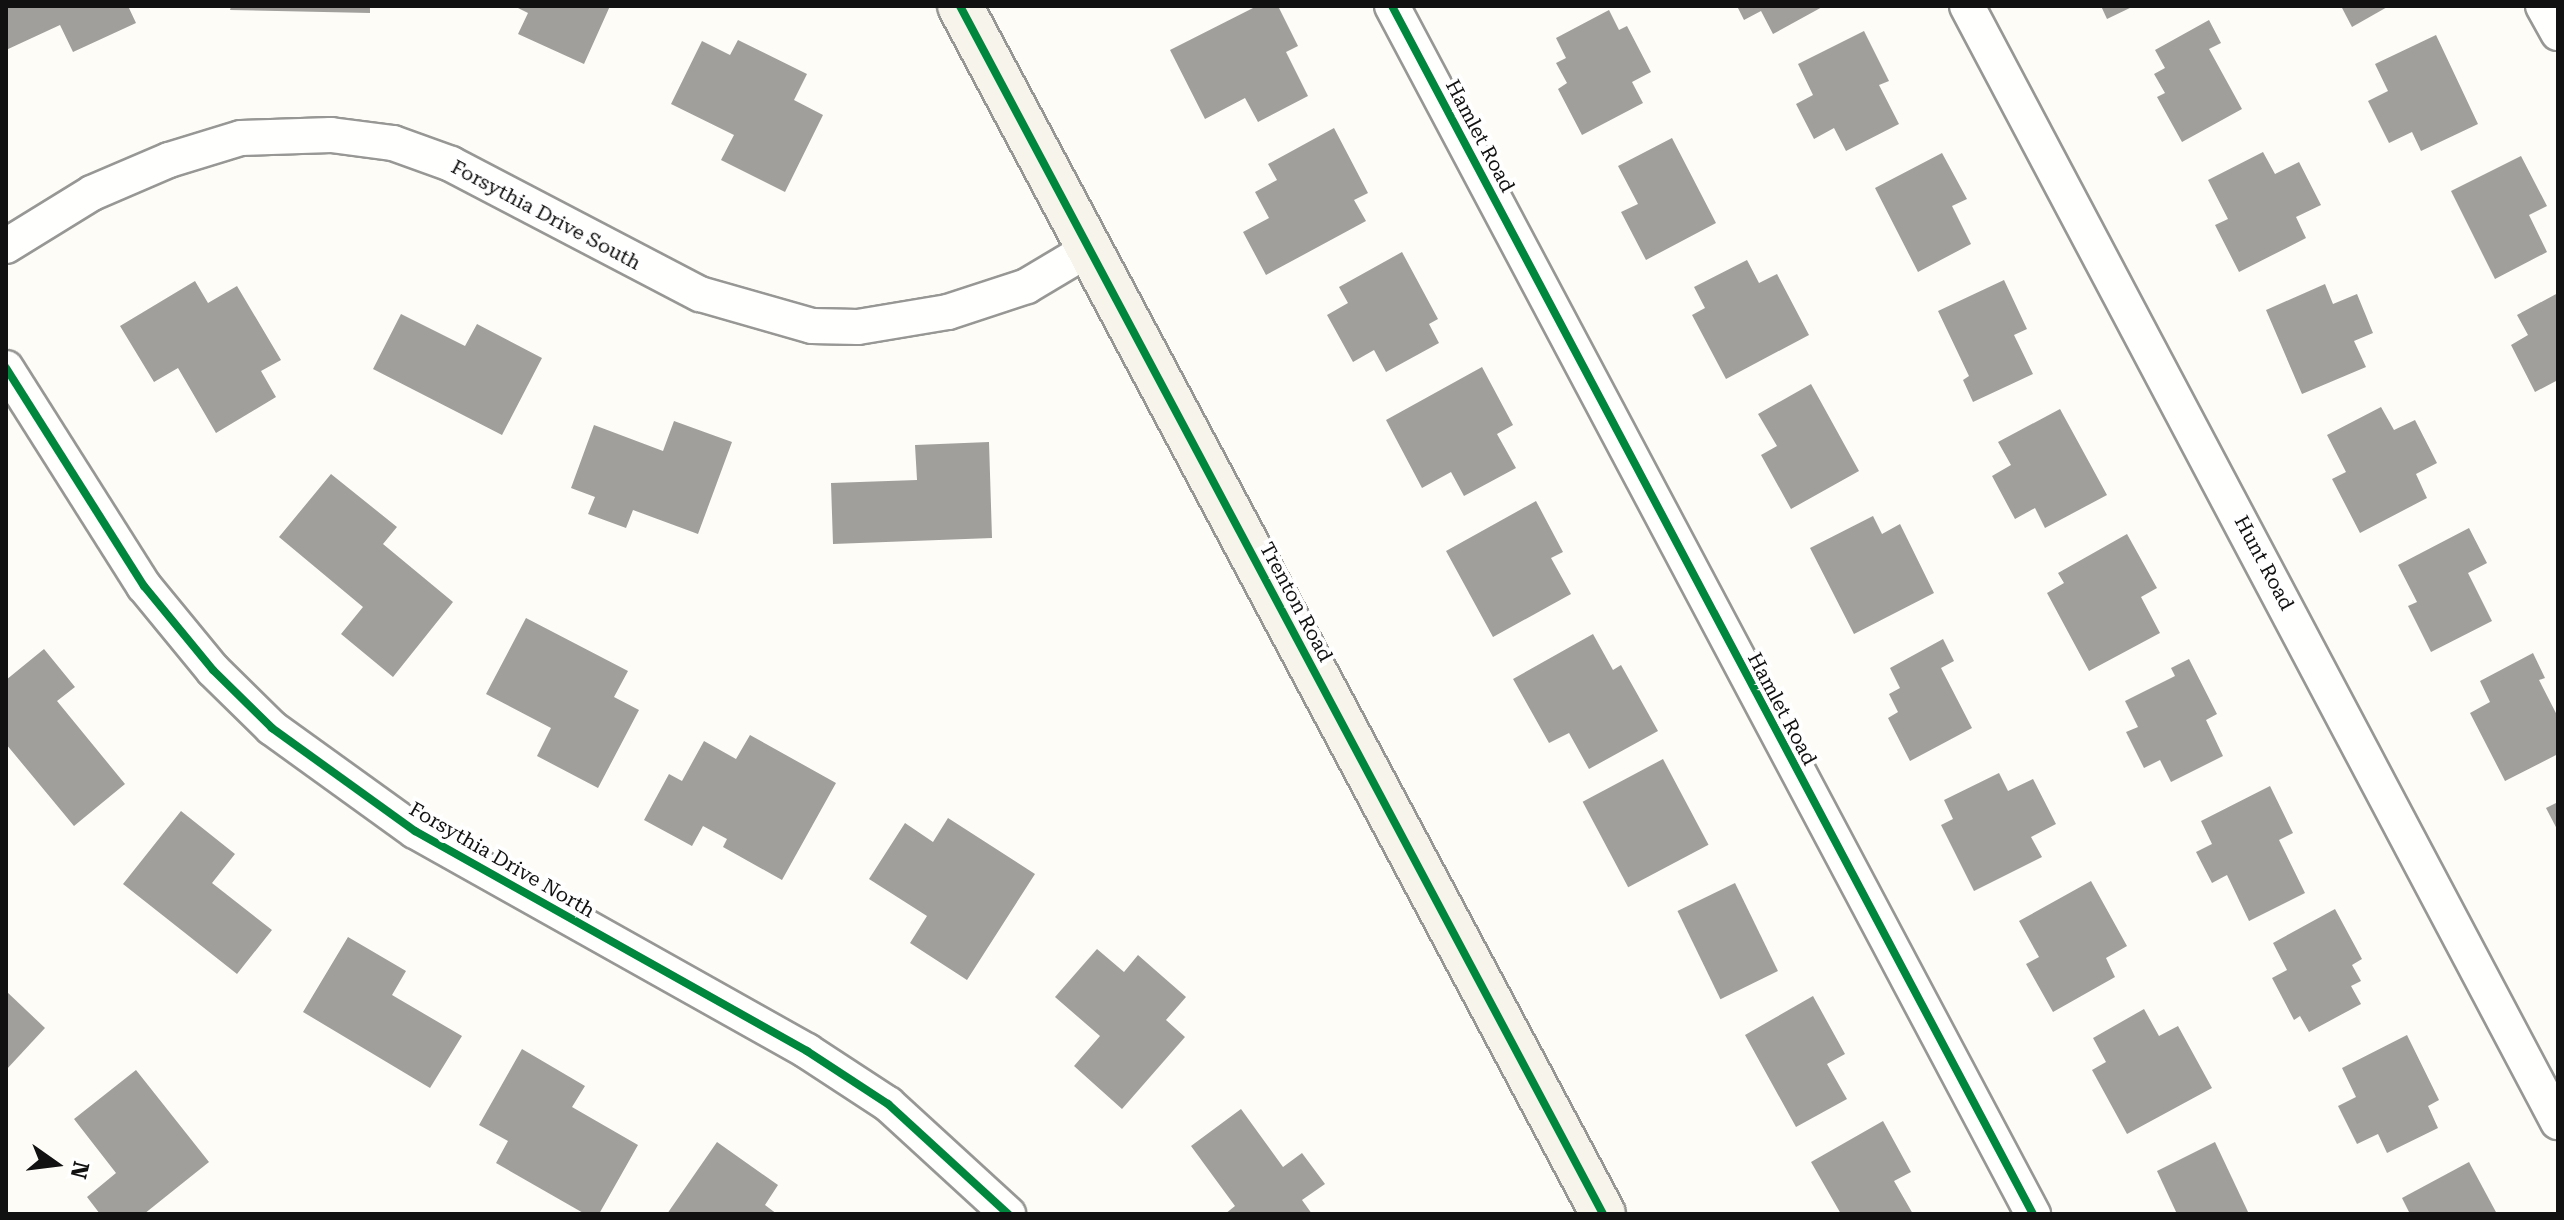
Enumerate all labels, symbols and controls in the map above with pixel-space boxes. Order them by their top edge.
street label: Hamlet Road [1440,76,1520,196]
street label: Forsythia Drive South [447,155,645,275]
street label: Hunt Road [2229,512,2299,614]
street label: Trenton Road [1254,538,1338,666]
street label: Hamlet Road [1742,649,1822,769]
street label: Forsythia Drive North [405,797,599,923]
north arrow [16,1124,96,1204]
text: N [66,1159,94,1181]

